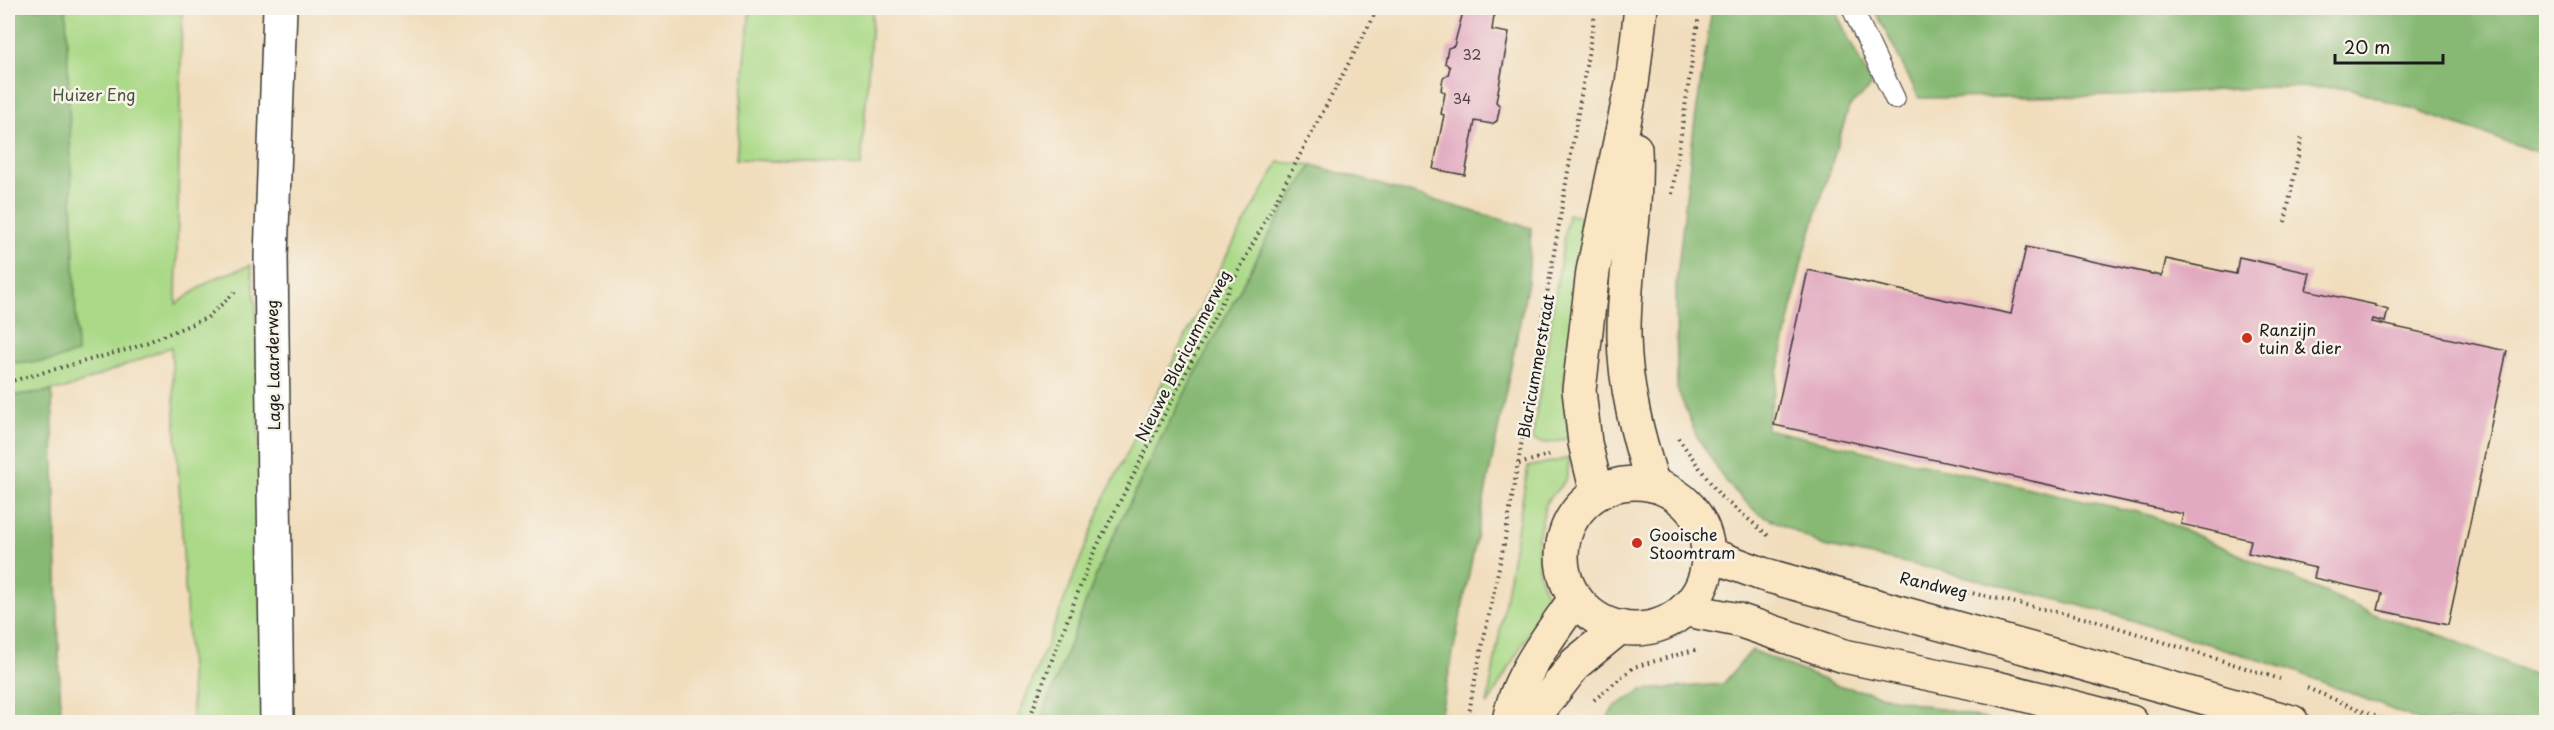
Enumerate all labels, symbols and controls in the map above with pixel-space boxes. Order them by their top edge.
scale bar [2335,27,2443,65]
text: 20 m [2344,33,2390,60]
house number: 32 [1463,44,1481,65]
park label: Huizer Eng [53,82,135,106]
house number: 34 [1453,88,1471,109]
street label: Nieuwe Blaricummerweg [1128,265,1236,445]
street label: Blaricummerstraat [1510,291,1560,440]
street label: Lage Laarderweg [259,299,285,431]
place label: Ranzijn tuin & dier [2259,317,2342,359]
marker: Ranzijn tuin & dier [2240,331,2254,345]
place label: Gooische Stoomtram [1649,522,1736,564]
marker: Gooische Stoomtram [1630,536,1644,550]
street label: Randweg [1897,564,1971,604]

